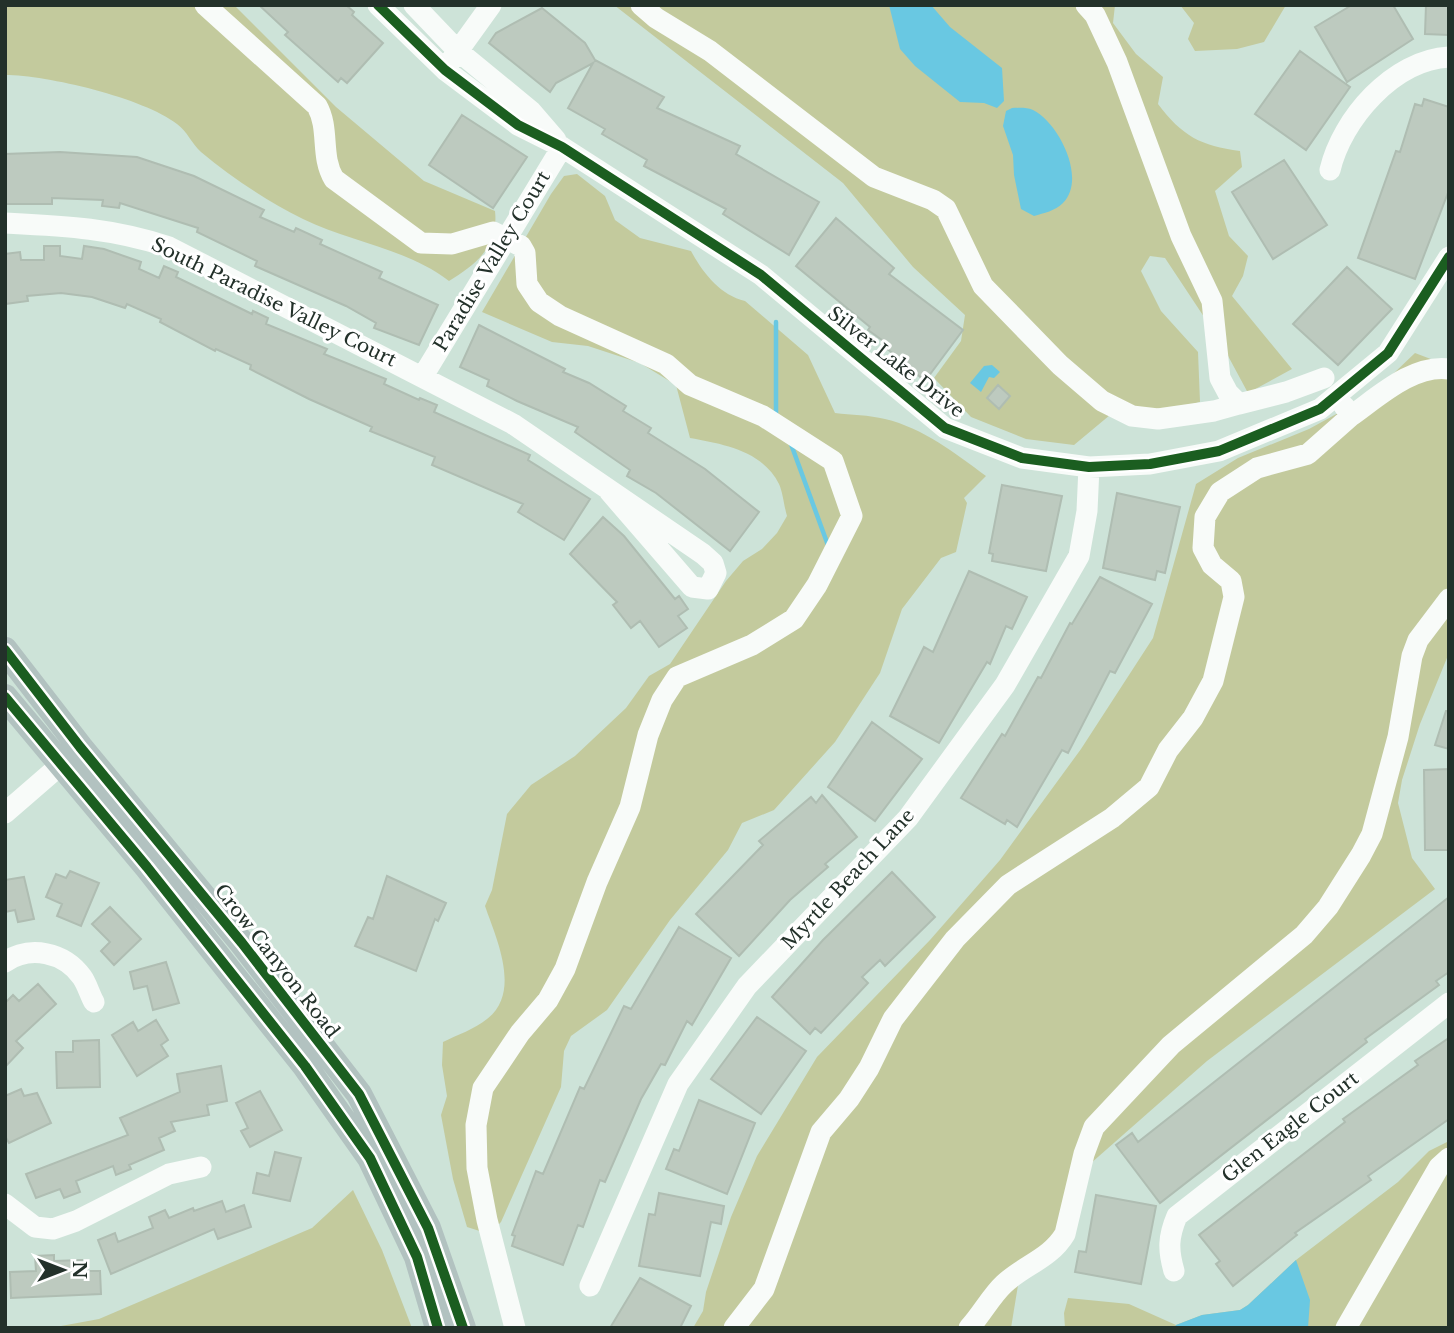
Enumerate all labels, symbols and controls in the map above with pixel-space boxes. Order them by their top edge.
street label: Paradise Valley Court [429,166,556,356]
street label: South Paradise Valley Court [148,233,401,372]
street label: Silver Lake Drive [823,302,969,422]
street label: Myrtle Beach Lane [777,804,919,954]
street label: Crow Canyon Road [210,879,344,1043]
street label: Glen Eagle Court [1217,1066,1364,1187]
north arrow [28,1235,98,1305]
text: N [68,1261,91,1279]

